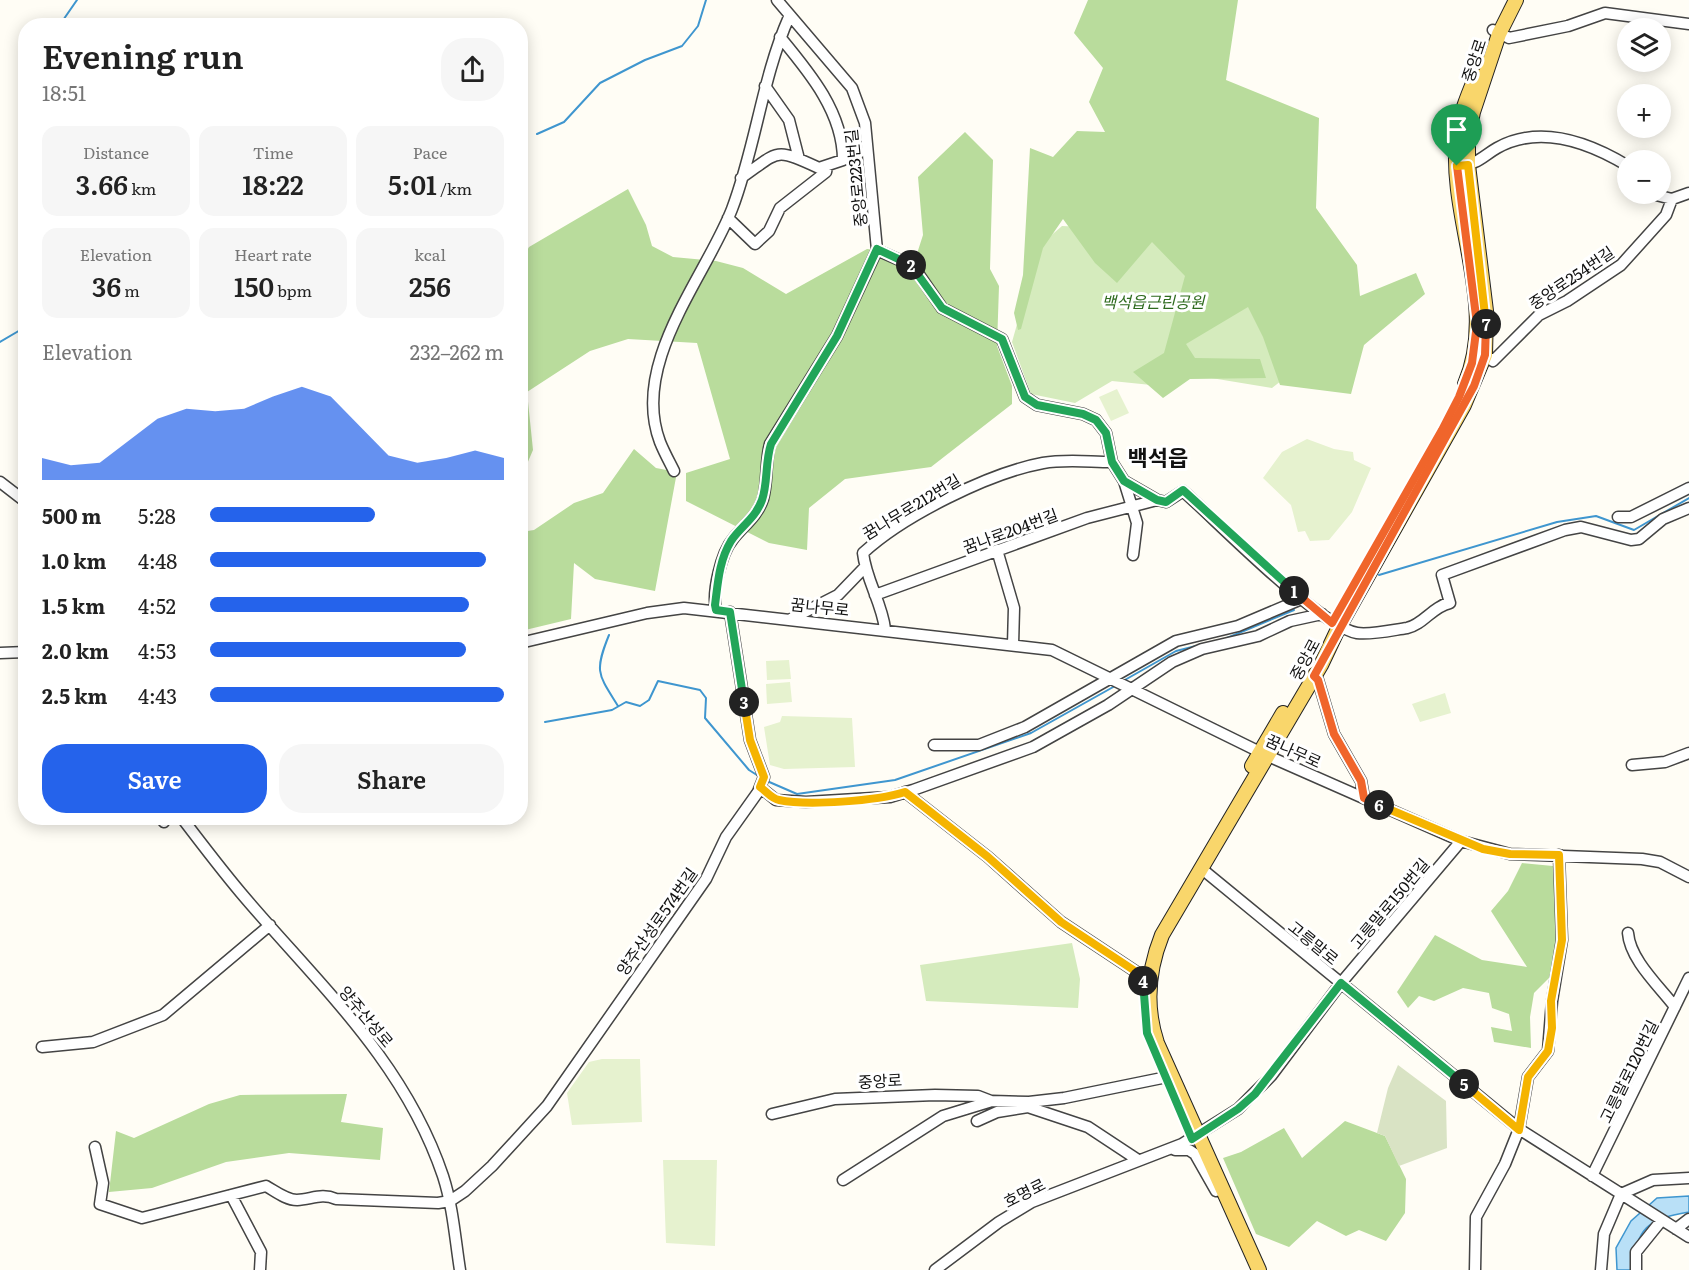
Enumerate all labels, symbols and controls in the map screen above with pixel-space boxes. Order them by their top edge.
map controls [1617,18,1671,204]
button: layers [1617,18,1671,72]
text: Evening run [42,30,244,79]
street label: 중앙로 [1455,35,1491,85]
button: share [441,38,504,101]
text: 18:51 [42,77,86,107]
button: + [1617,84,1671,138]
pin [1431,104,1482,166]
icon: arrive [1440,113,1473,146]
street label: 중앙로223번길 [838,128,872,228]
text: Distance [83,140,149,164]
text: Time [253,140,293,164]
text: Pace [413,140,447,164]
button: − [1617,150,1671,204]
text: 3.66 [76,164,128,203]
text: 18:22 [242,164,304,203]
text: 5:01 [388,164,437,203]
text: km [128,176,156,200]
text: /km [437,176,472,200]
street label: 중앙로254번길 [1523,239,1619,315]
text: Elevation [80,242,152,266]
text: Heart rate [234,242,312,266]
text: kcal [414,242,446,266]
pin: 2 [896,250,926,280]
text: 2 [907,253,915,277]
text: 36 [92,266,121,305]
text: 150 [234,266,274,305]
text: 256 [409,266,451,305]
text: m [121,278,140,302]
text: bpm [274,278,312,302]
park label: 백석읍근린공원 [1101,289,1206,313]
pin: 7 [1471,309,1501,339]
text: 7 [1482,312,1490,336]
text: Elevation [42,336,132,366]
text: 232–262 m [410,336,504,366]
district label: 백석읍 [1128,440,1188,473]
street label: 꿈나무로212번길 [857,467,965,545]
text: 500 m [42,500,101,530]
text: 5:28 [138,500,176,530]
street label: 꿈나로204번길 [959,502,1061,558]
text: 1.0 km [42,545,107,575]
text: 4:48 [138,545,177,575]
pin: 1 [1279,576,1309,606]
text: 1 [1291,579,1297,603]
text: 1.5 km [42,590,105,620]
text: 4:52 [138,590,176,620]
street label: 꿈나무로 [789,591,851,621]
street label: 중앙로 [1283,634,1325,684]
text: 2.0 km [42,635,109,665]
text: 4:53 [138,635,177,665]
text: 2.5 km [42,680,108,710]
text: 4:43 [138,680,177,710]
pin: 3 [729,687,759,717]
text: 3 [740,690,748,714]
street label: 꿈나무로 [1262,727,1326,773]
button: Save [42,744,267,813]
button: Share [279,744,504,813]
pin: 6 [1364,790,1394,820]
text: 6 [1374,793,1384,817]
street label: 고릉말로150번길 [1344,852,1434,954]
street label: 양주산성로574번길 [610,862,702,980]
street label: 고릉말로 [1284,914,1345,970]
pin: 4 [1128,966,1158,996]
text: 4 [1138,969,1148,993]
street label: 양주산성로 [334,980,400,1052]
street label: 고릉말로120번길 [1593,1015,1663,1127]
street label: 중앙로 [857,1067,903,1093]
pin: 5 [1449,1069,1479,1099]
text: 5 [1460,1072,1468,1096]
street label: 호명로 [999,1171,1049,1213]

